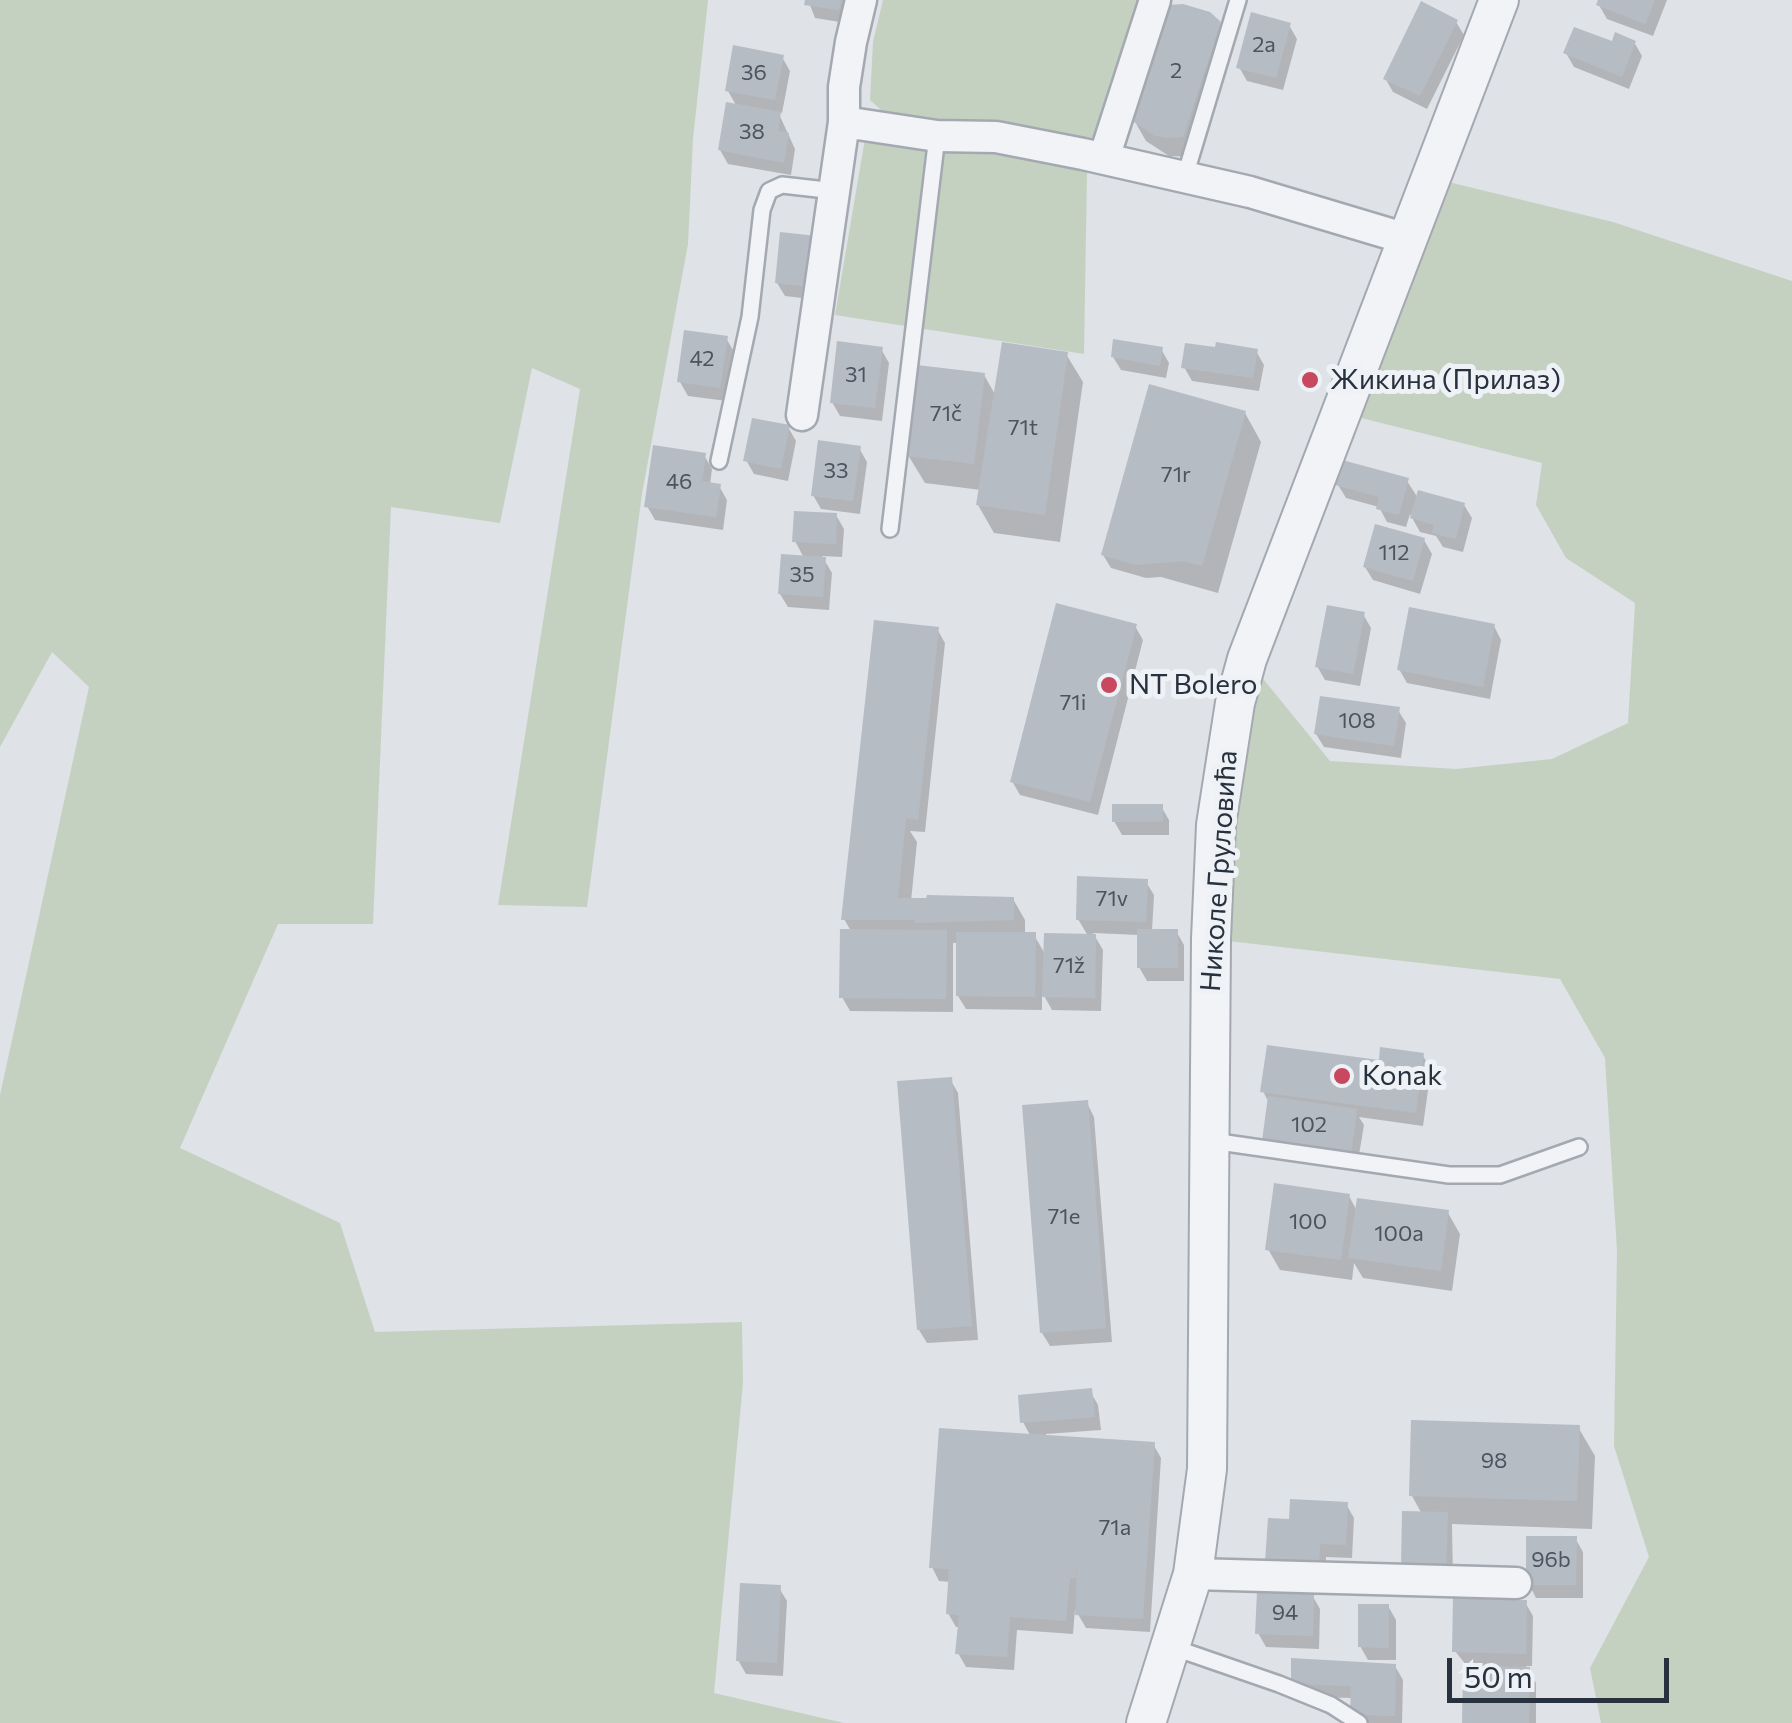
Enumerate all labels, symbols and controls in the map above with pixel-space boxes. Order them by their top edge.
house number: 2a [1252,32,1276,58]
house number: 2 [1170,58,1182,84]
house number: 36 [741,60,767,86]
house number: 38 [739,119,765,145]
house number: 42 [689,346,715,372]
house number: 31 [845,362,867,388]
place label: Жикина (Прилаз) [1330,363,1561,397]
marker: Жикина (Прилаз) [1299,369,1321,391]
house number: 71č [930,401,962,427]
house number: 71t [1008,415,1038,441]
house number: 33 [823,458,849,484]
house number: 71r [1161,462,1191,488]
house number: 46 [666,469,692,495]
house number: 112 [1378,540,1410,566]
house number: 35 [789,562,815,588]
place label: NT Bolero [1129,668,1258,702]
marker: NT Bolero [1098,674,1120,696]
house number: 71i [1060,690,1086,716]
house number: 108 [1338,708,1376,734]
street label: Николе Груловића [1194,749,1244,993]
house number: 71v [1096,886,1128,912]
house number: 71ž [1053,953,1085,979]
place label: Konak [1362,1059,1442,1093]
marker: Konak [1331,1065,1353,1087]
house number: 102 [1291,1112,1327,1138]
house number: 71e [1048,1204,1080,1230]
house number: 100 [1289,1209,1327,1235]
house number: 100a [1374,1221,1424,1247]
house number: 98 [1481,1448,1507,1474]
house number: 71a [1099,1515,1131,1541]
house number: 96b [1531,1547,1571,1573]
house number: 94 [1272,1600,1298,1626]
scale bar [1452,1638,1674,1700]
text: 50 m [1464,1657,1533,1694]

